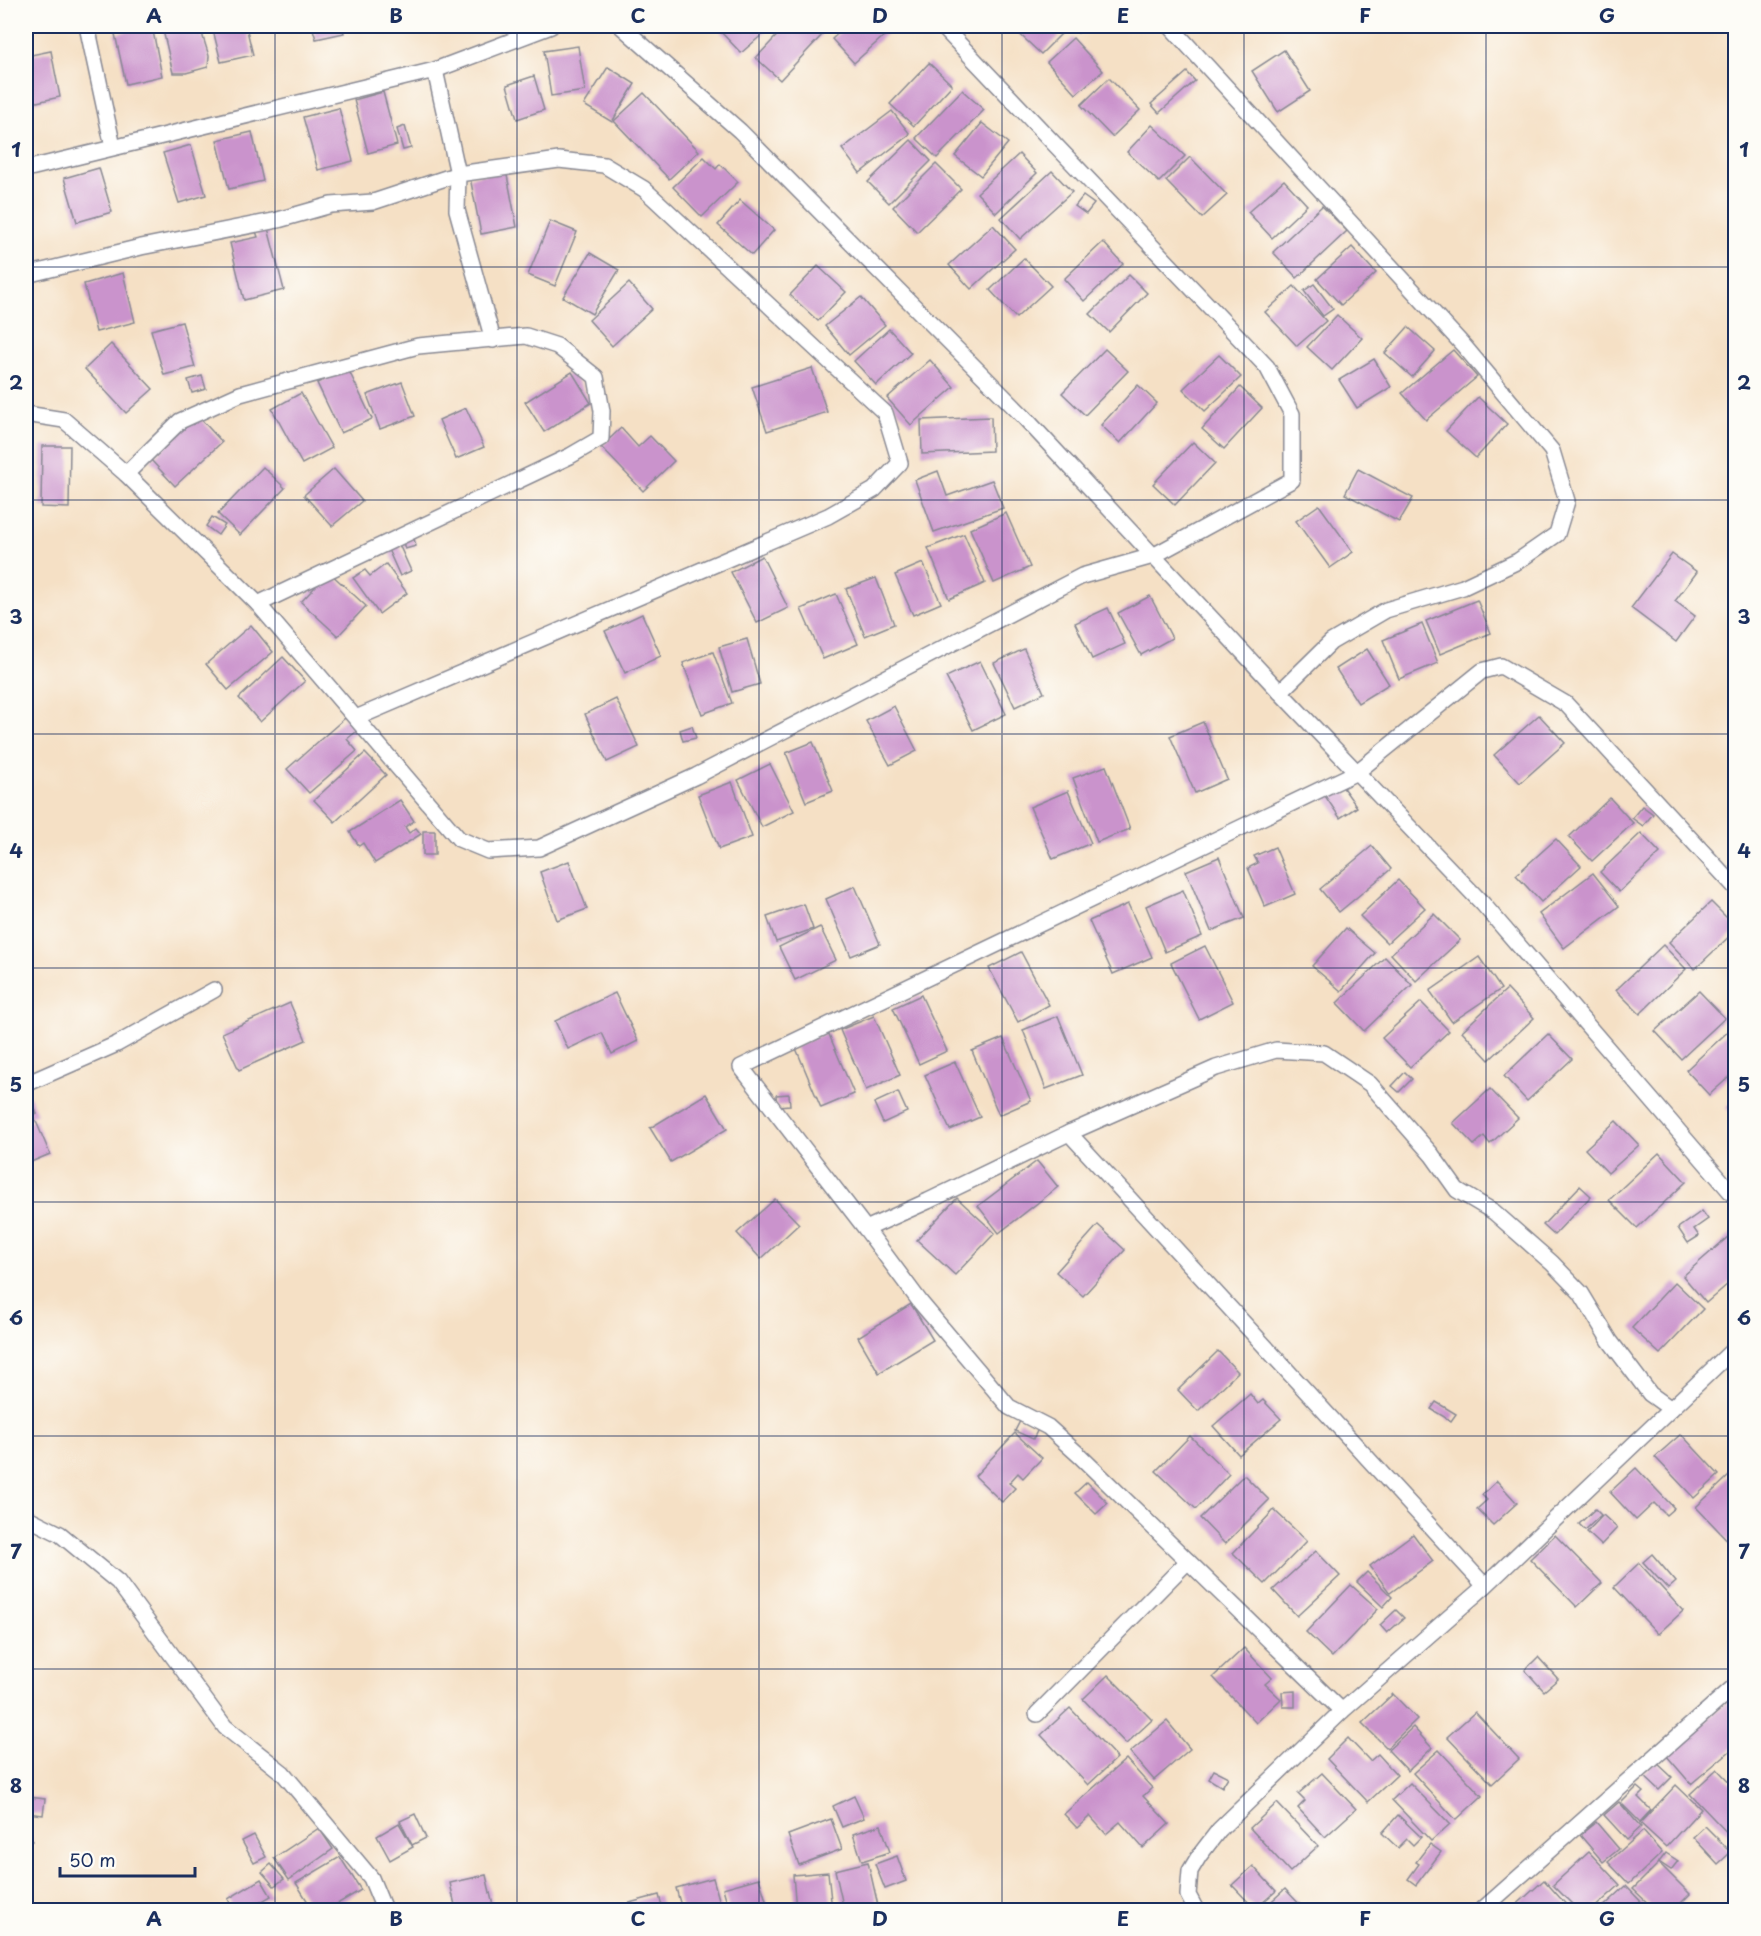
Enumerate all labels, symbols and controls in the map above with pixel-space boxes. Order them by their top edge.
text: A [146,0,162,30]
text: B [389,0,403,30]
text: C [630,0,646,30]
text: D [872,0,888,30]
text: E [1117,0,1129,30]
text: F [1359,0,1371,30]
text: G [1599,0,1615,30]
text: 1 [11,134,21,164]
text: 1 [1739,134,1749,164]
text: 2 [9,367,23,397]
text: 2 [1737,367,1751,397]
text: 3 [9,601,23,631]
text: 3 [1737,601,1751,631]
text: 4 [9,835,23,865]
text: 4 [1737,835,1751,865]
text: 5 [10,1069,22,1099]
text: 5 [1738,1069,1750,1099]
text: 6 [9,1302,23,1332]
text: 6 [1737,1302,1751,1332]
text: 7 [10,1536,22,1566]
text: 7 [1738,1536,1750,1566]
text: 8 [10,1770,22,1800]
text: 8 [1738,1770,1750,1800]
scale bar [60,1840,195,1878]
text: 50 m [69,1846,116,1873]
text: A [146,1903,162,1933]
text: B [389,1903,403,1933]
text: C [630,1903,646,1933]
text: D [872,1903,888,1933]
text: E [1117,1903,1129,1933]
text: F [1359,1903,1371,1933]
text: G [1599,1903,1615,1933]

